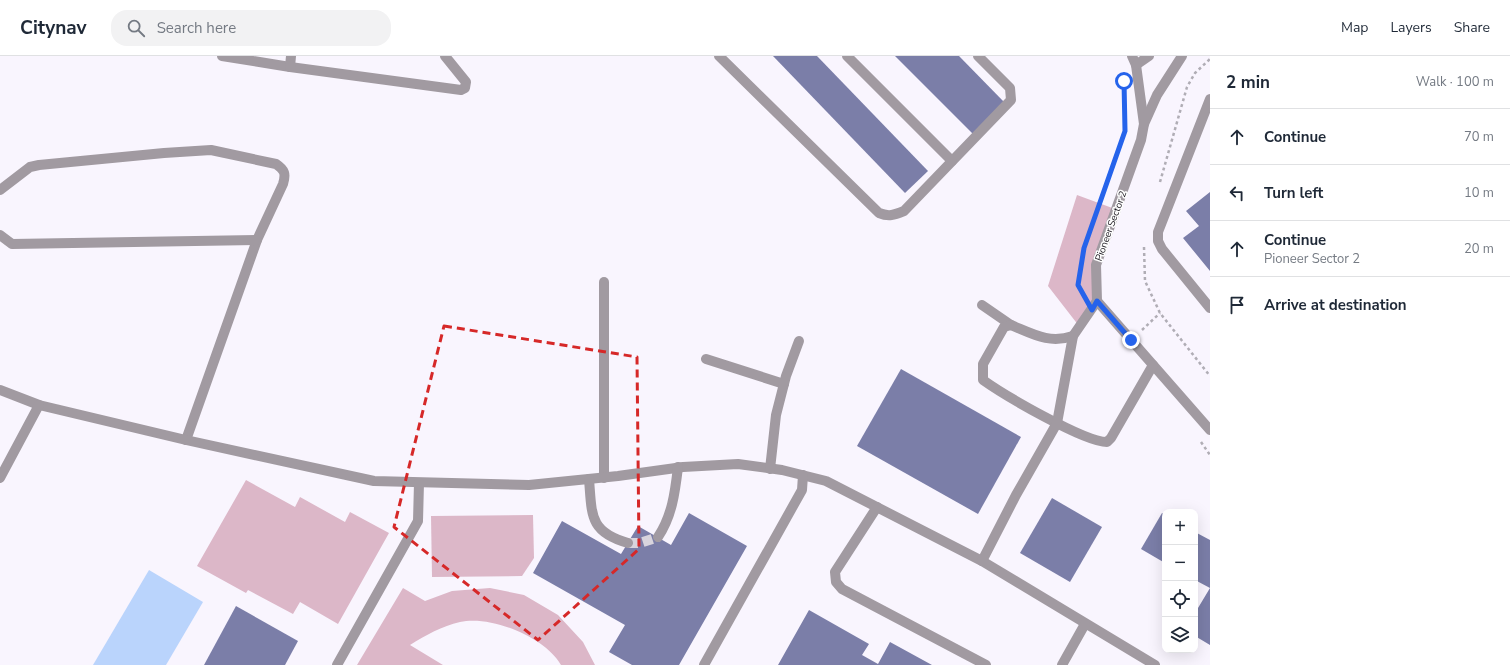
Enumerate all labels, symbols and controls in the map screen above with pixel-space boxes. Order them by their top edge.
search box [111,10,391,46]
text: Citynav [20,15,87,41]
icon: search [125,17,147,39]
text: Search here [157,18,236,38]
text: Map [1341,18,1368,37]
text: Layers [1390,18,1432,37]
text: Share [1454,18,1490,37]
text: 2 min [1226,71,1270,94]
route start [1115,72,1133,90]
text: Walk · 100 m [1416,73,1494,91]
icon: ahead [1226,126,1248,148]
text: Continue [1264,127,1326,147]
text: 70 m [1464,128,1494,146]
icon: left [1226,182,1248,204]
text: Turn left [1264,183,1323,203]
text: 10 m [1464,184,1494,202]
street label: Pioneer Sector 2 [1092,189,1130,263]
text: Continue [1264,230,1326,250]
icon: ahead [1226,238,1248,260]
text: 20 m [1464,240,1494,258]
text: Pioneer Sector 2 [1264,250,1360,268]
icon: arrive [1226,294,1248,316]
text: Arrive at destination [1264,295,1407,315]
route end [1122,331,1140,349]
map controls [1162,509,1198,653]
button: + [1162,509,1198,545]
button: − [1162,545,1198,581]
button: locate [1162,581,1198,617]
button: layers [1162,617,1198,653]

